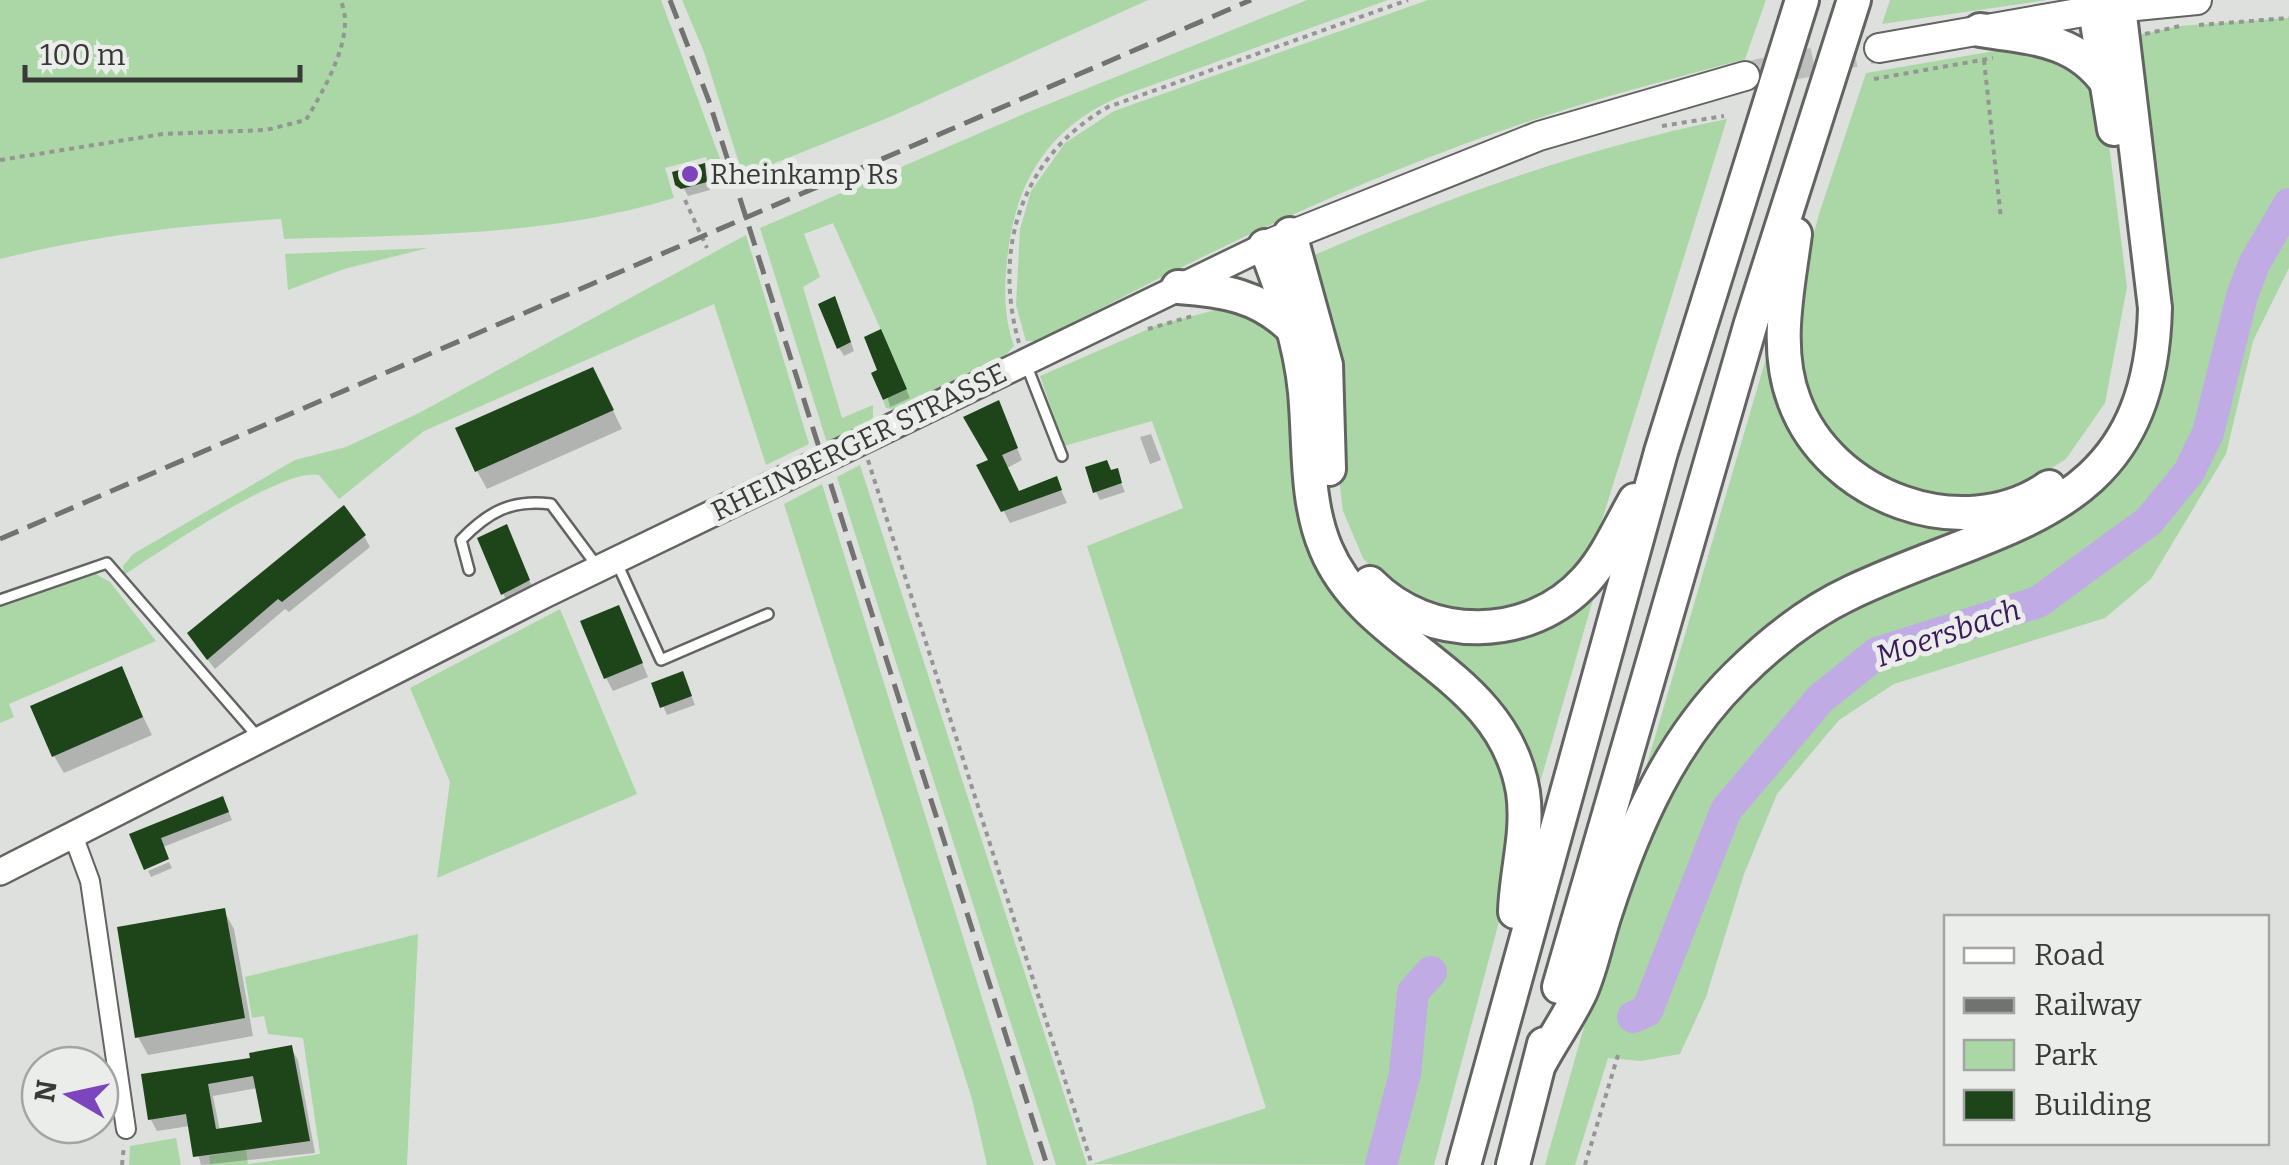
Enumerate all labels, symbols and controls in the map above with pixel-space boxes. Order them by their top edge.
scale bar [25,20,300,82]
text: 100 m [40,37,126,73]
place label: Rheinkamp Rs [710,158,898,191]
marker: Rheinkamp Rs [679,163,701,185]
street label: RHEINBERGER STRASSE [706,356,1012,528]
water label: Moersbach [1871,592,2025,674]
legend [1944,915,2269,1145]
text: Road [2034,937,2105,973]
text: Railway [2034,987,2142,1023]
text: Park [2034,1037,2097,1073]
north arrow [20,1045,120,1145]
text: N [28,1078,64,1104]
text: Building [2034,1087,2152,1123]

